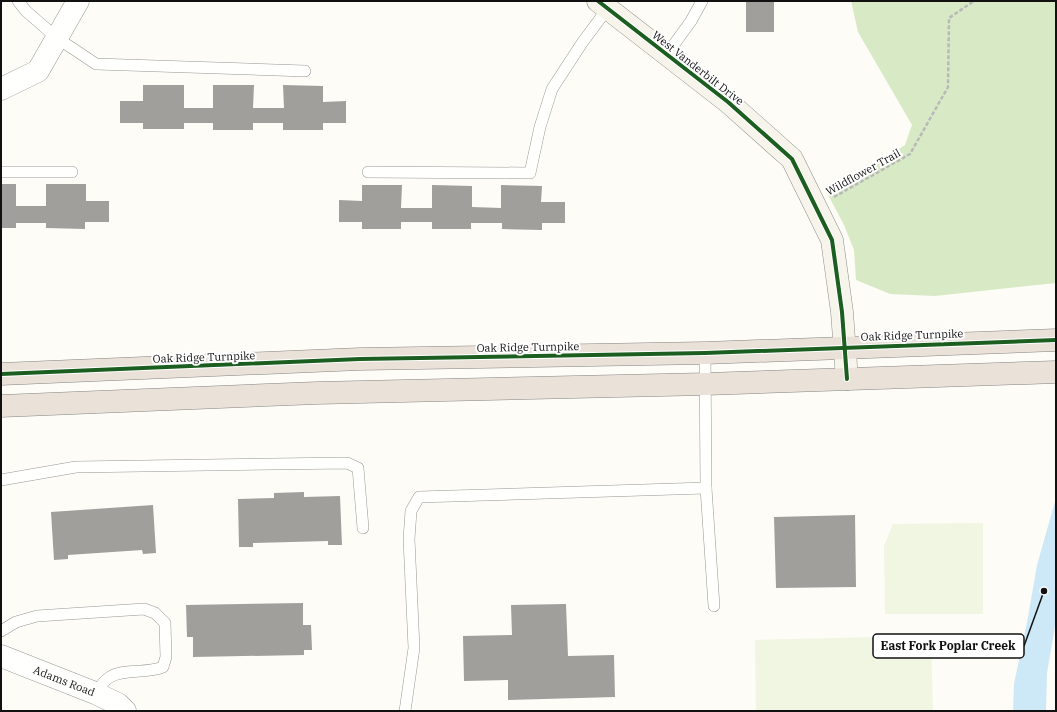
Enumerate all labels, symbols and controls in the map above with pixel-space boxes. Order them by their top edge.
street label: West Vanderbilt Drive [649,28,747,108]
street label: Wildflower Trail [823,146,903,198]
street label: Oak Ridge Turnpike [860,326,964,344]
street label: Oak Ridge Turnpike [476,339,580,355]
street label: Oak Ridge Turnpike [152,348,256,366]
callout: East Fork Poplar Creek [873,634,1024,658]
text: East Fork Poplar Creek [881,638,1016,653]
street label: Adams Road [32,663,97,699]

